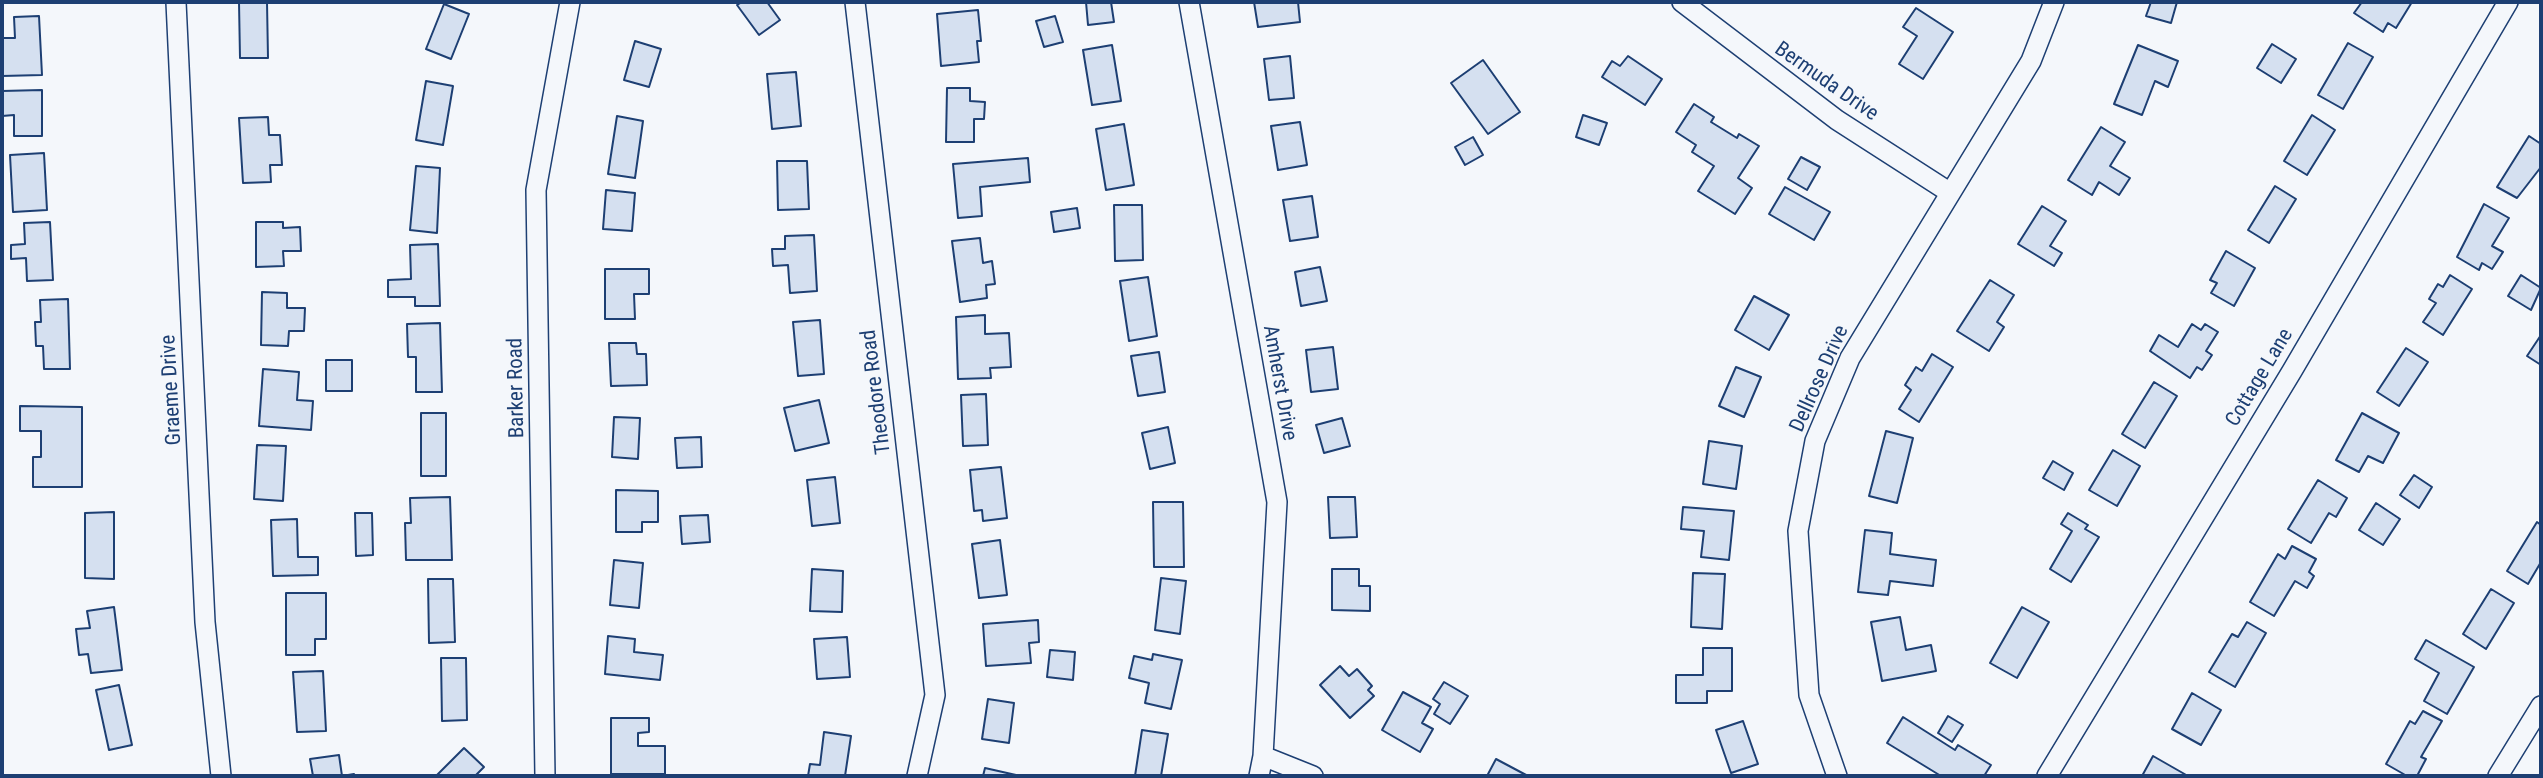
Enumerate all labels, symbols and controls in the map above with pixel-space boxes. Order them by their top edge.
street label: Bermuda Drive [1769,37,1883,127]
street label: Dellrose Drive [1785,322,1855,436]
street label: Amherst Drive [1256,323,1302,443]
street label: Cottage Lane [2221,324,2299,432]
street label: Theodore Road [857,328,897,456]
street label: Graeme Drive [157,334,187,446]
street label: Barker Road [504,338,530,438]

